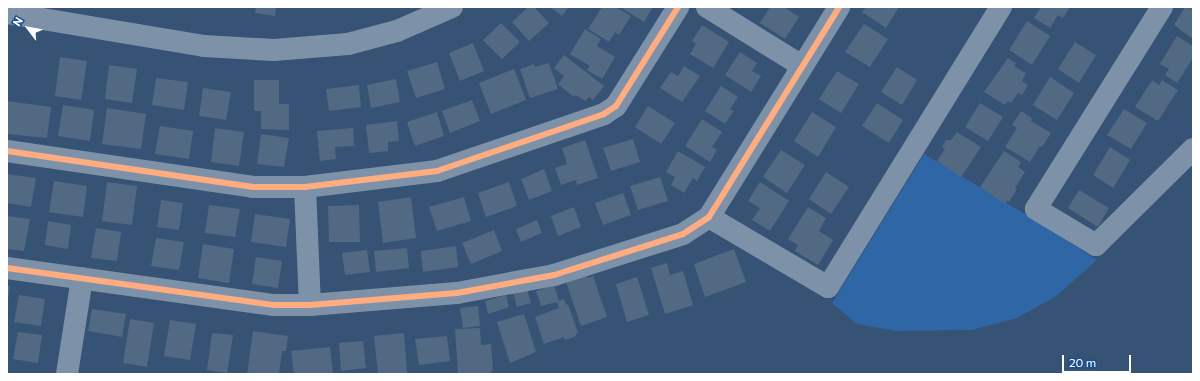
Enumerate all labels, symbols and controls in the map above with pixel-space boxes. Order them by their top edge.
north arrow [8,8,48,48]
text: N [10,14,25,28]
scale bar [1064,347,1133,373]
text: 20 m [1069,355,1096,369]

